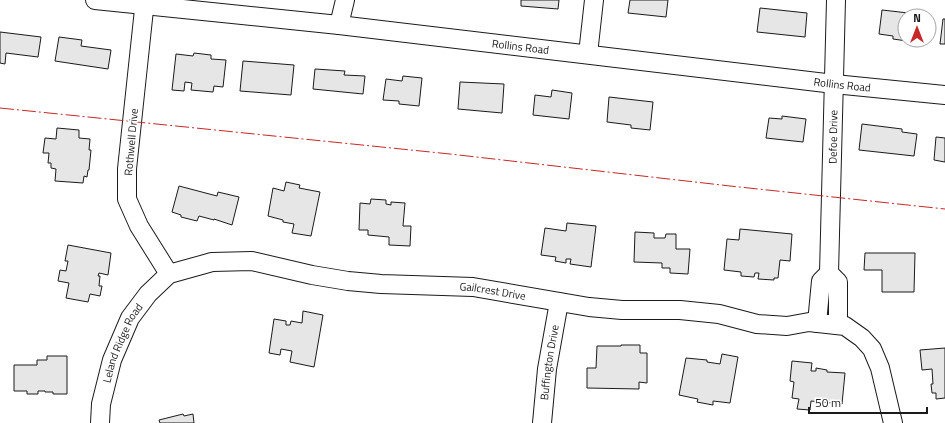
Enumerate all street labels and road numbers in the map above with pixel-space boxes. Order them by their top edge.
street label: Rollins Road [491,35,550,58]
street label: Rollins Road [813,74,872,96]
street label: Rothwell Drive [120,107,142,176]
street label: Defoe Drive [825,109,841,164]
street label: Gailcrest Drive [459,279,527,304]
street label: Leland Ridge Road [99,300,147,384]
street label: Buffington Drive [536,323,563,401]

